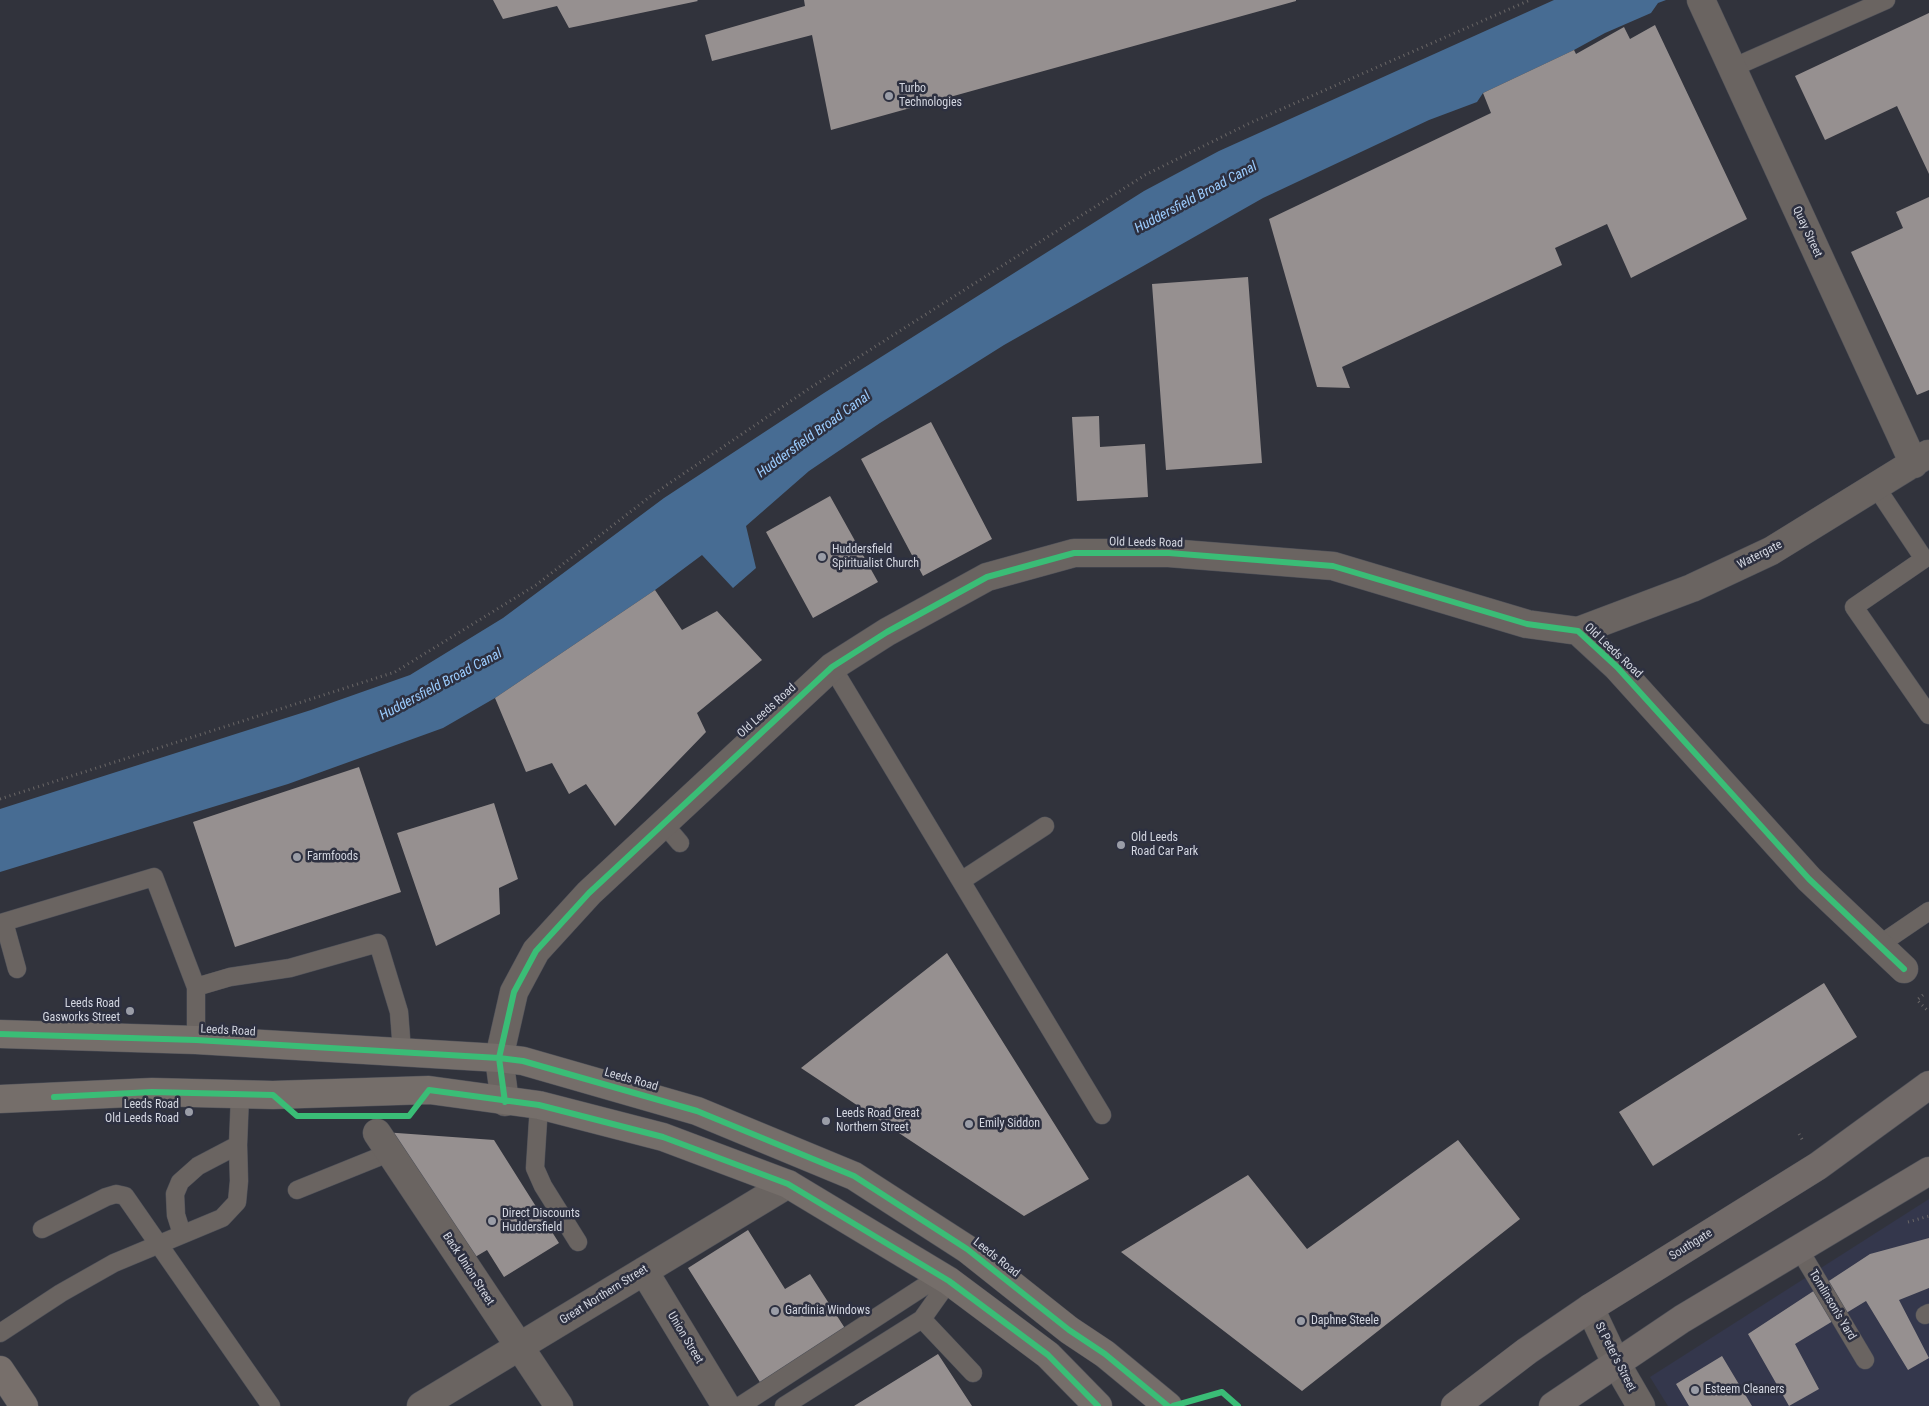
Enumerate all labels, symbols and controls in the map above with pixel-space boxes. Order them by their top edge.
place label: Turbo Technologies [899,82,962,110]
marker: Turbo Technologies [883,90,895,102]
water label: Huddersfield Broad Canal [1132,159,1260,237]
street label: Quay Street [1789,204,1825,260]
water label: Huddersfield Broad Canal [754,388,874,482]
street label: Old Leeds Road [1109,535,1183,551]
street label: Watergate [1735,538,1785,572]
place label: Huddersfield Spiritualist Church [832,543,919,571]
marker: Huddersfield Spiritualist Church [816,551,828,563]
street label: Old Leeds Road [1581,621,1645,681]
water label: Huddersfield Broad Canal [377,646,505,724]
street label: Old Leeds Road [735,681,799,741]
place label: Old Leeds Road Car Park [1131,831,1198,859]
marker: Old Leeds Road Car Park [1115,839,1127,851]
place label: Farmfoods [307,850,358,864]
marker: Farmfoods [291,851,303,863]
place label: Leeds Road Gasworks Street [42,997,120,1025]
marker: Leeds Road Gasworks Street [124,1005,136,1017]
street label: Leeds Road [200,1022,256,1040]
street label: Leeds Road [602,1065,660,1095]
place label: Leeds Road Old Leeds Road [105,1098,179,1126]
marker: Leeds Road Old Leeds Road [183,1106,195,1118]
place label: Leeds Road Great Northern Street [836,1107,920,1135]
marker: Leeds Road Great Northern Street [820,1115,832,1127]
place label: Emily Siddon [979,1117,1040,1131]
marker: Emily Siddon [963,1118,975,1130]
place label: Direct Discounts Huddersfield [502,1207,580,1235]
marker: Direct Discounts Huddersfield [486,1215,498,1227]
street label: Southgate [1667,1226,1715,1264]
street label: Back Union Street [439,1230,497,1308]
street label: Leeds Road [970,1235,1022,1281]
street label: Great Northern Street [557,1262,651,1328]
street label: Tomlinson's Yard [1805,1267,1859,1343]
place label: Gardinia Windows [785,1304,870,1318]
marker: Gardinia Windows [769,1305,781,1317]
street label: Union Street [664,1309,706,1367]
place label: Daphne Steele [1311,1314,1379,1328]
marker: Daphne Steele [1295,1315,1307,1327]
street label: St Peter's Street [1591,1320,1639,1394]
place label: Esteem Cleaners [1705,1383,1785,1397]
marker: Esteem Cleaners [1689,1384,1701,1396]

